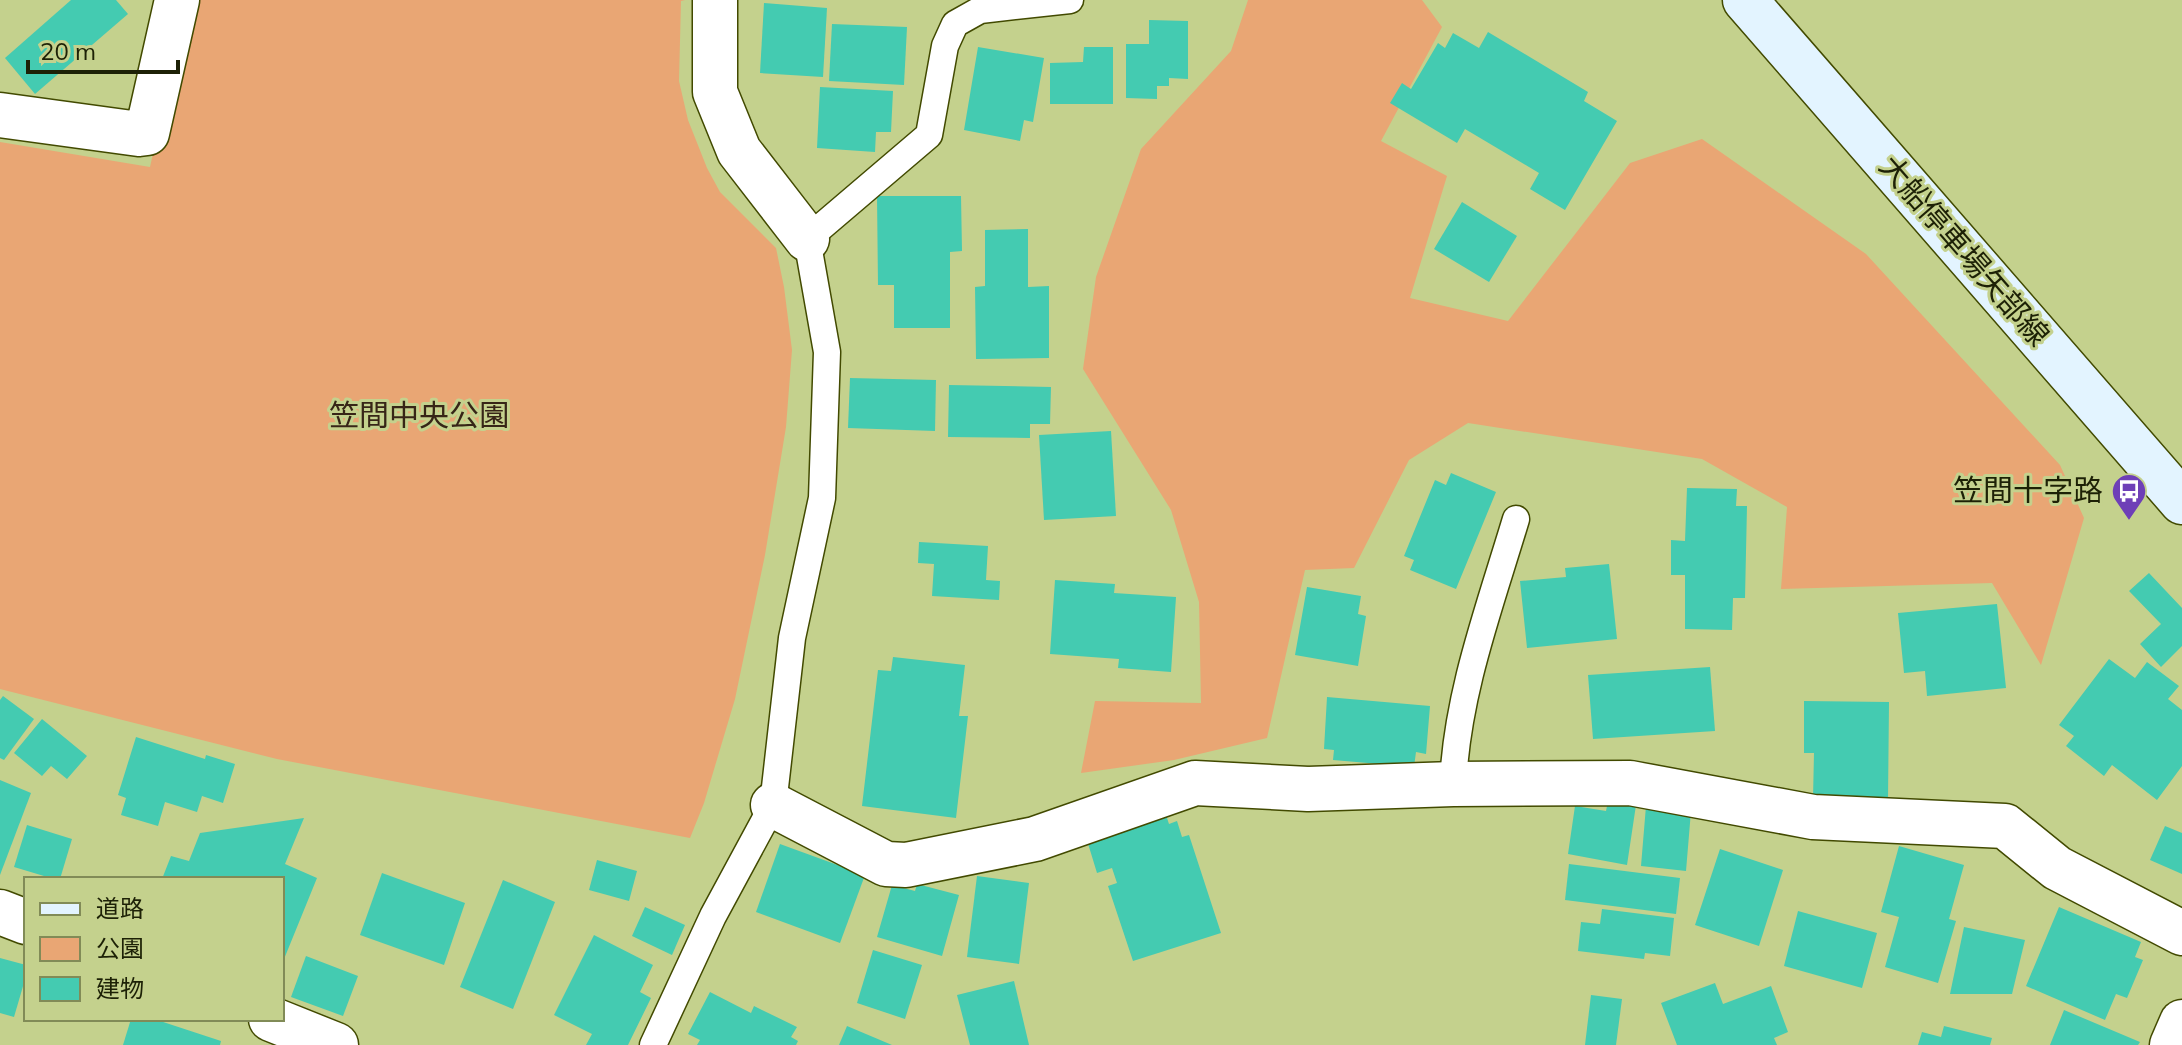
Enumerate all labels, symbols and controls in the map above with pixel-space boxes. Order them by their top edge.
scale bar [28,24,178,74]
text: 20 m [40,36,96,66]
street label: 大船停車場矢部線 [1872,147,2058,353]
park label: 笠間中央公園 [329,396,509,434]
place label: 笠間十字路 [1953,471,2103,509]
bus stop icon: 笠間十字路 [2110,472,2148,522]
legend [24,877,284,1021]
text: 道路 [96,893,144,923]
text: 公園 [96,933,144,963]
text: 建物 [96,973,144,1003]

